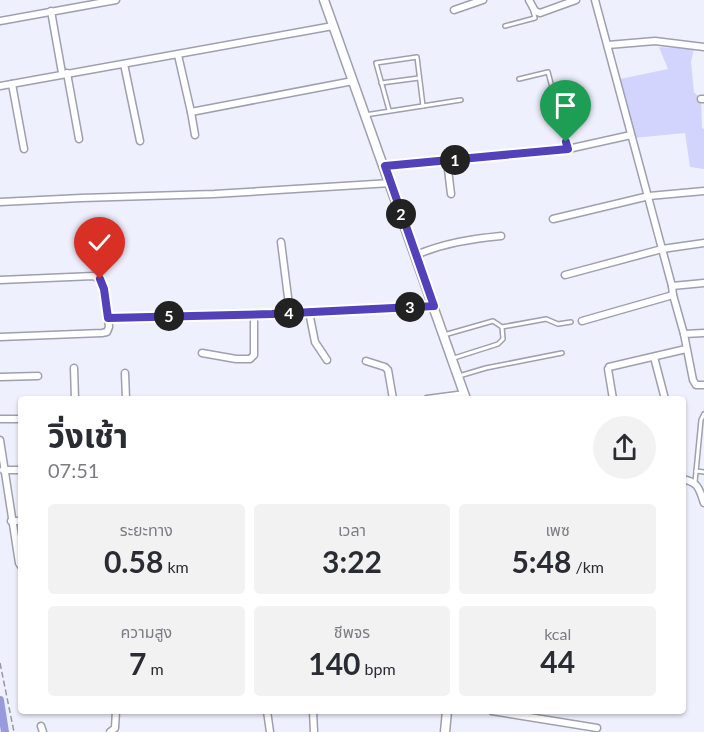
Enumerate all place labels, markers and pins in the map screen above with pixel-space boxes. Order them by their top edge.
pin [540,80,591,142]
pin: 1 [440,145,470,175]
pin: 2 [386,199,416,229]
pin [74,217,125,279]
pin: 3 [395,292,425,322]
pin: 4 [274,298,304,328]
pin: 5 [154,301,184,331]

